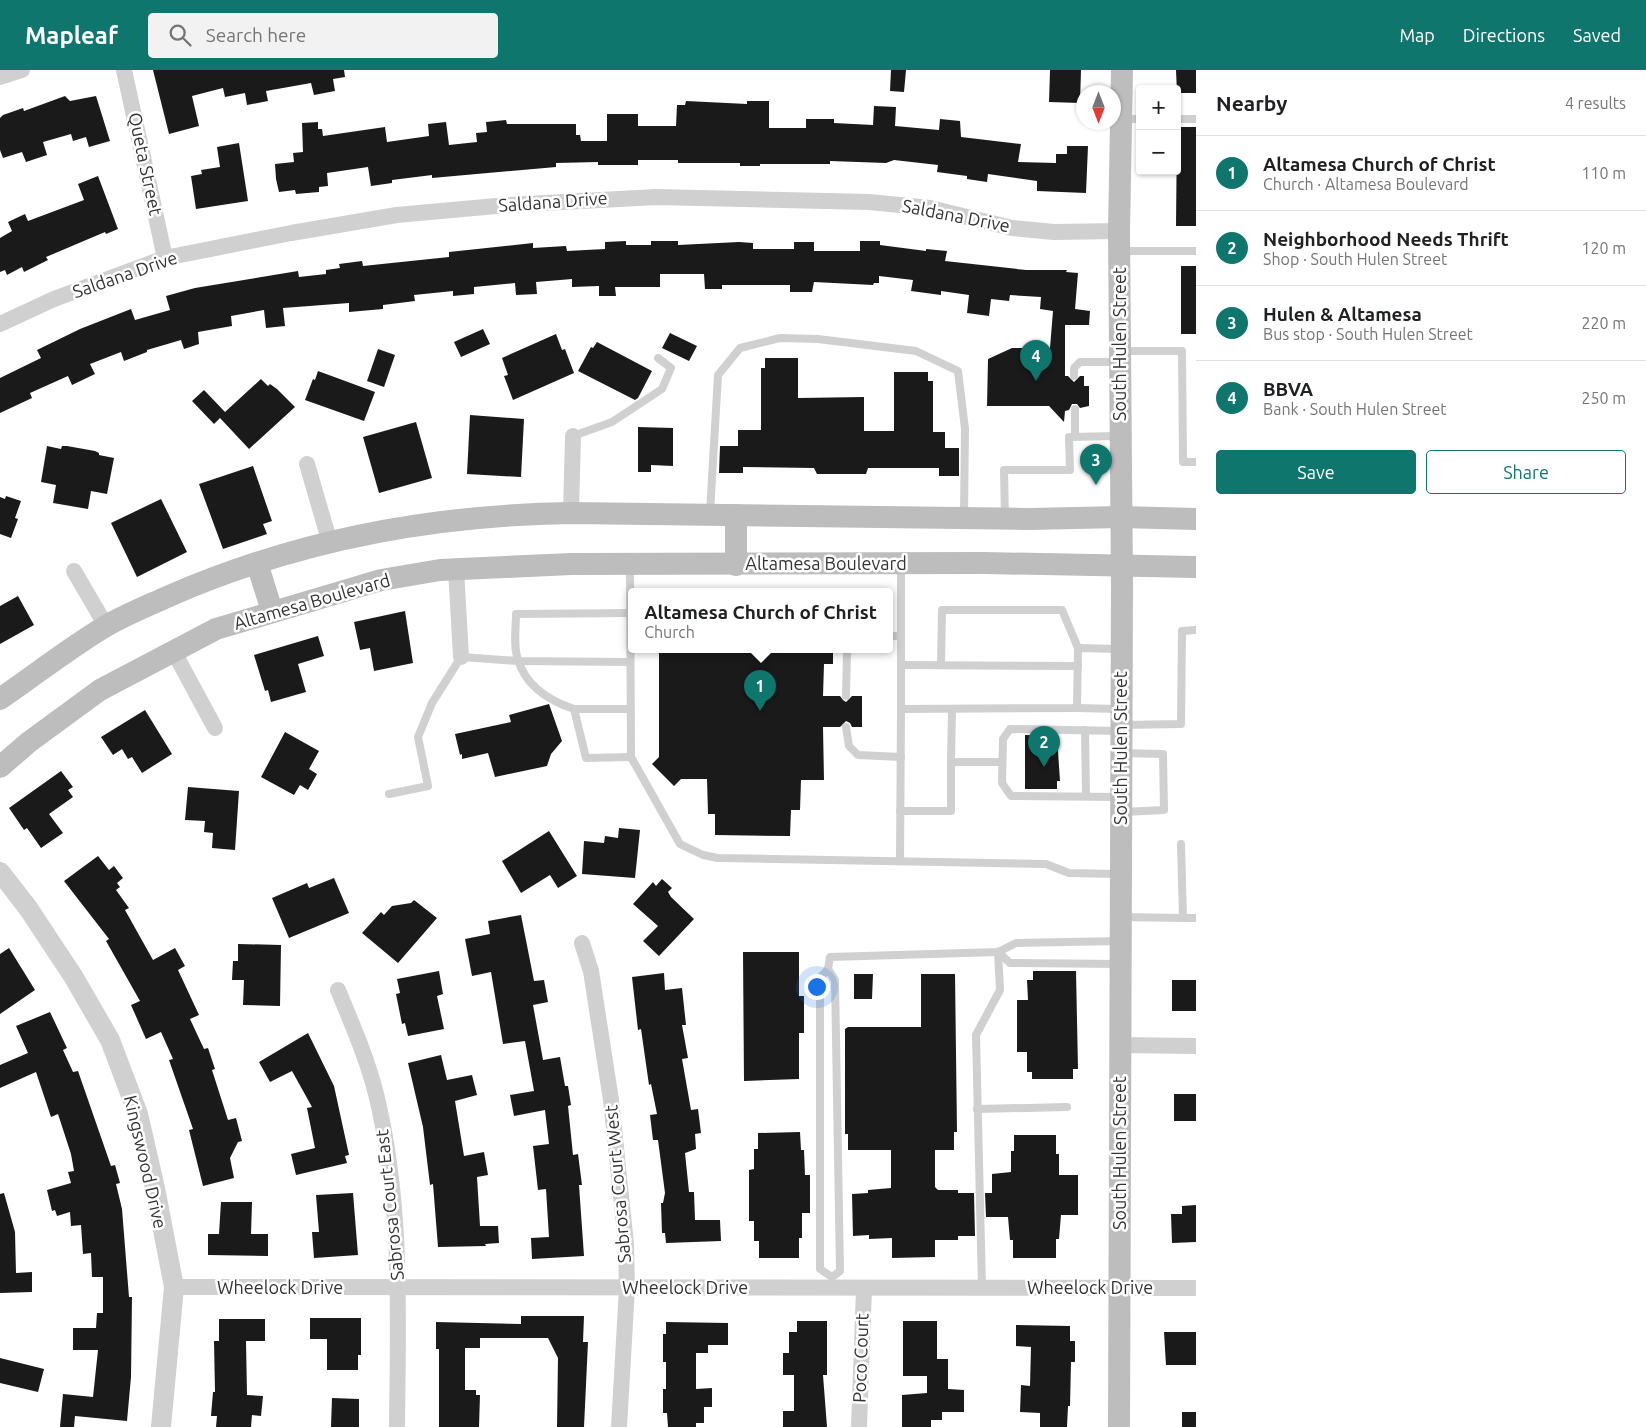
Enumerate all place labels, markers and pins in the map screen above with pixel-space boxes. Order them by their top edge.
pin: 4 [1020,340,1052,381]
pin: 3 [1080,444,1112,485]
pin: 1 [744,670,776,711]
pin: 2 [1028,726,1060,767]

